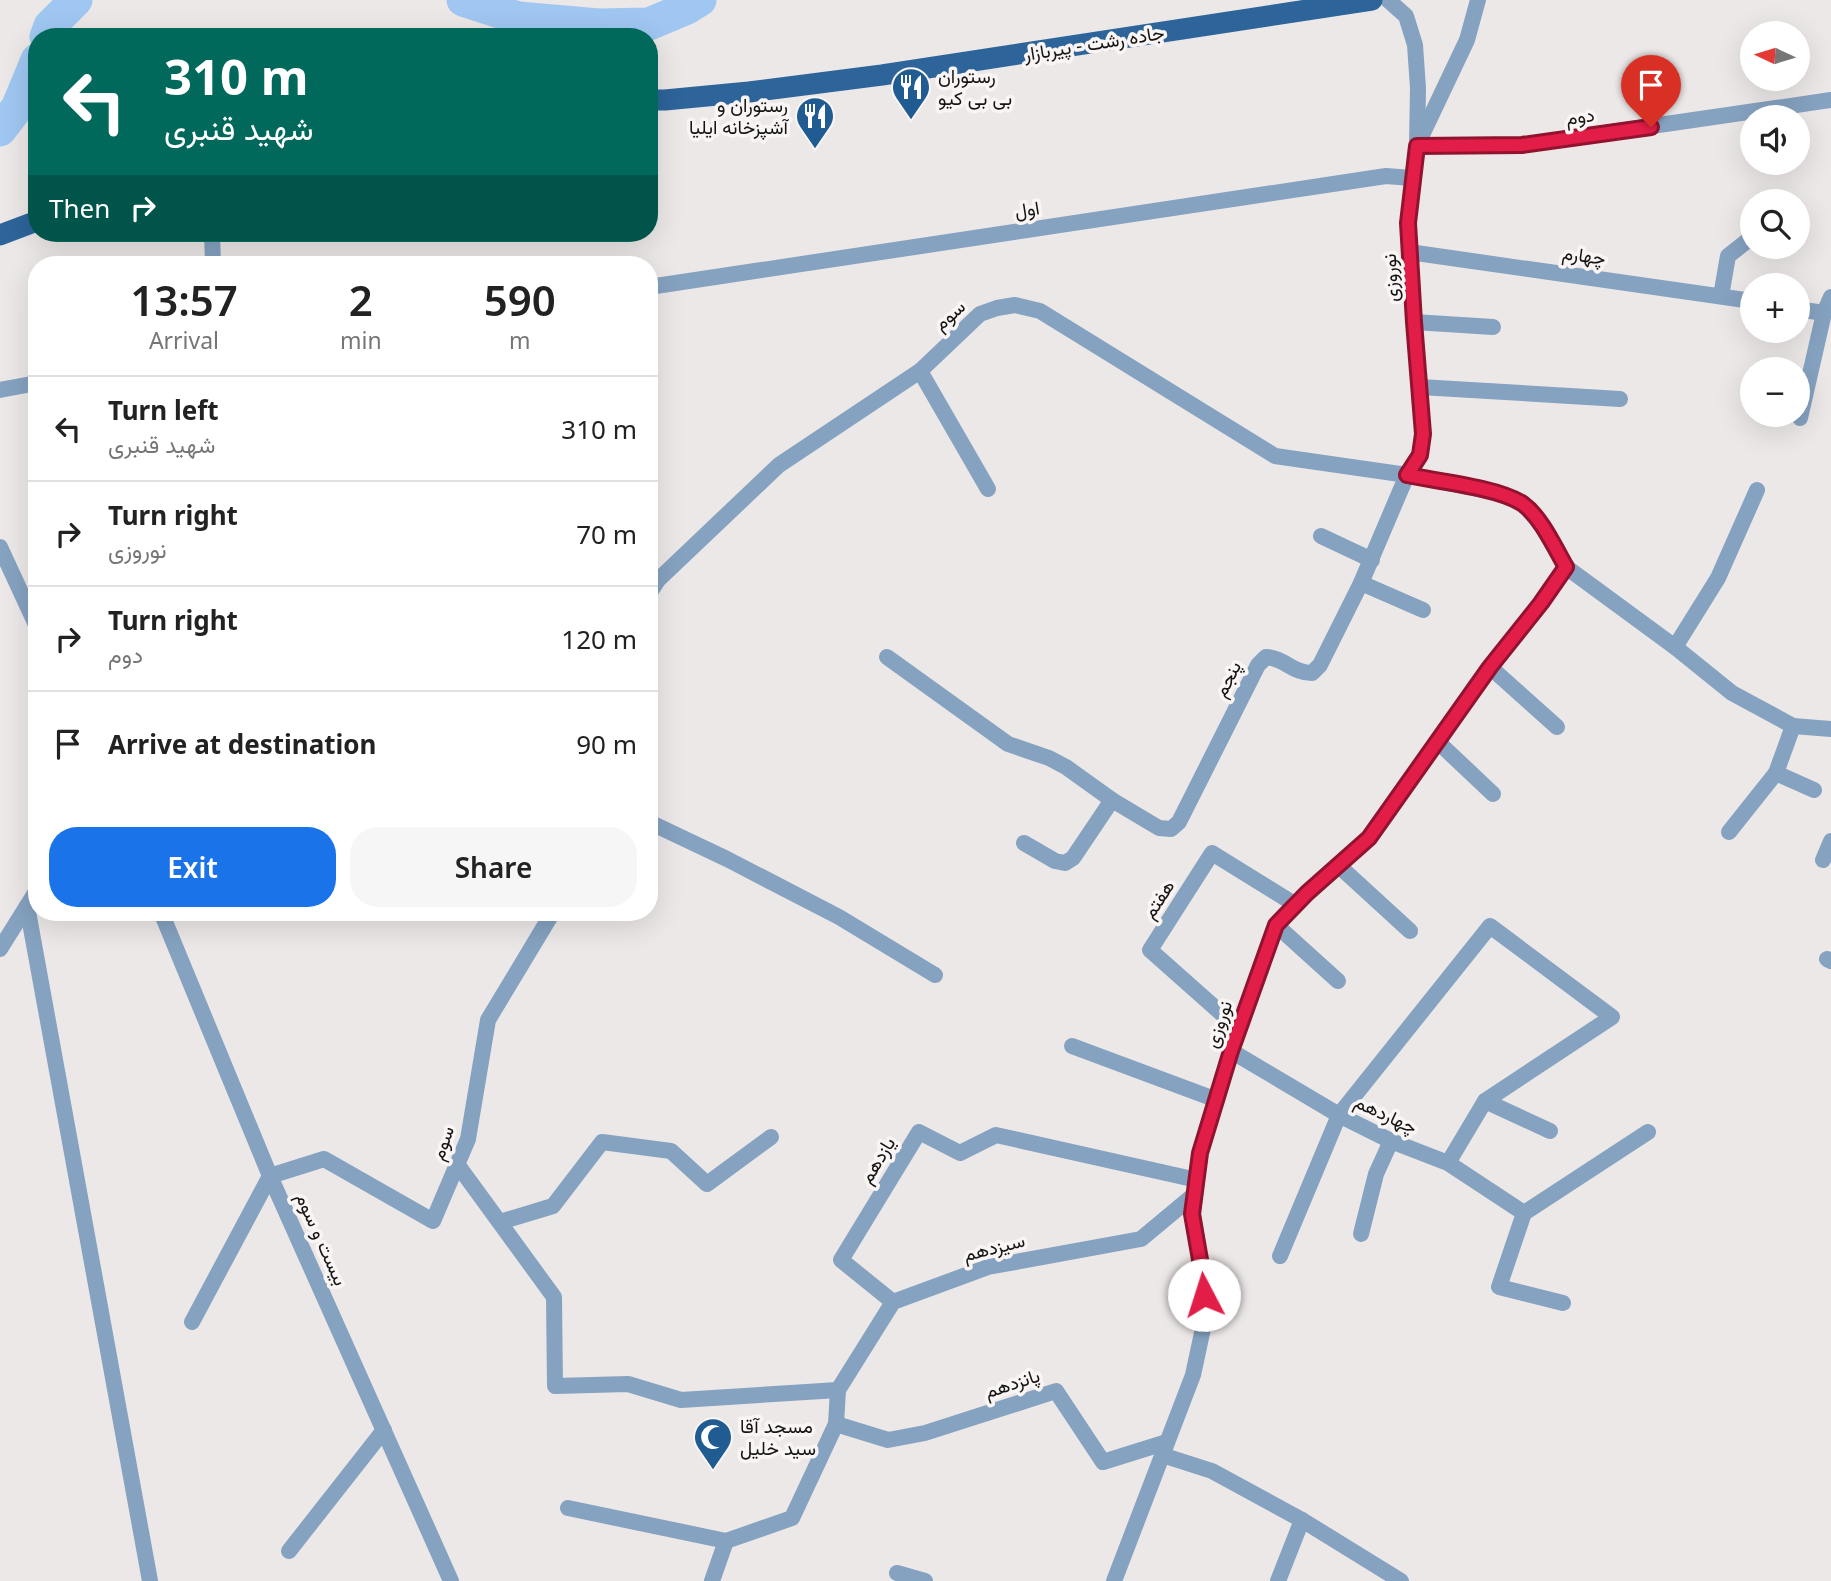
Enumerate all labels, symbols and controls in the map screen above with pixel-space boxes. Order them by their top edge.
street label: جاده رشت - پیربازار [1021,19,1166,68]
north arrow [1740,21,1810,91]
map controls [1740,21,1810,427]
text: 310 m [164,43,309,109]
pin [1621,55,1681,127]
icon: left [49,56,140,147]
place label: رستوران بی بی کیو [938,63,1012,111]
restaurant icon: رستوران بی بی کیو [890,66,932,121]
icon: arrive [1632,66,1670,104]
place label: رستوران و آشپزخانه ایلیا [689,92,790,141]
restaurant icon: رستوران و آشپزخانه ایلیا [794,95,836,150]
street label: دوم [1564,101,1596,131]
button: sound [1740,105,1810,175]
text: شهید قنبری [164,106,314,149]
icon: right [124,189,162,227]
button: search [1740,189,1810,259]
text: Then [49,190,110,226]
street label: اول [1013,194,1041,224]
street label: چهارم [1561,239,1607,272]
street label: نوروزی [1376,253,1404,303]
text: 13:57 [130,271,238,328]
text: 2 [349,271,373,328]
text: 590 [484,271,556,328]
button: + [1740,273,1810,343]
street label: سوم [927,294,971,336]
text: Arrival [149,324,219,356]
text: min [340,324,382,356]
text: m [509,324,531,356]
button: − [1740,357,1810,427]
text: Turn left [108,392,219,428]
icon: left [49,410,87,448]
text: 310 m [561,411,637,447]
text: شهید قنبری [108,428,216,460]
text: Turn right [108,497,238,533]
icon: right [49,515,87,553]
text: 70 m [576,516,637,552]
text: نوروزی [108,533,167,565]
text: Turn right [108,602,238,638]
icon: right [49,620,87,658]
text: 120 m [561,621,637,657]
text: دوم [108,638,143,670]
street label: پنجم [1207,656,1248,702]
icon: arrive [49,725,87,763]
text: Arrive at destination [108,726,377,762]
text: 90 m [576,726,637,762]
button: Exit [49,827,336,907]
button: Share [350,827,637,907]
street label: هفتم [1136,875,1180,923]
street label: نوروزی [1198,997,1238,1051]
street label: چهاردهم [1350,1088,1422,1141]
street label: سوم [424,1122,460,1164]
street label: یازدهم [853,1132,901,1188]
street label: بیست و سوم [290,1188,354,1290]
street label: سیزدهم [960,1227,1028,1267]
position arrow [1167,1258,1241,1332]
street label: پانزدهم [981,1362,1043,1405]
place label: مسجد آقا سید خلیل [740,1413,816,1461]
mosque icon: مسجد آقا سید خلیل [692,1416,734,1471]

